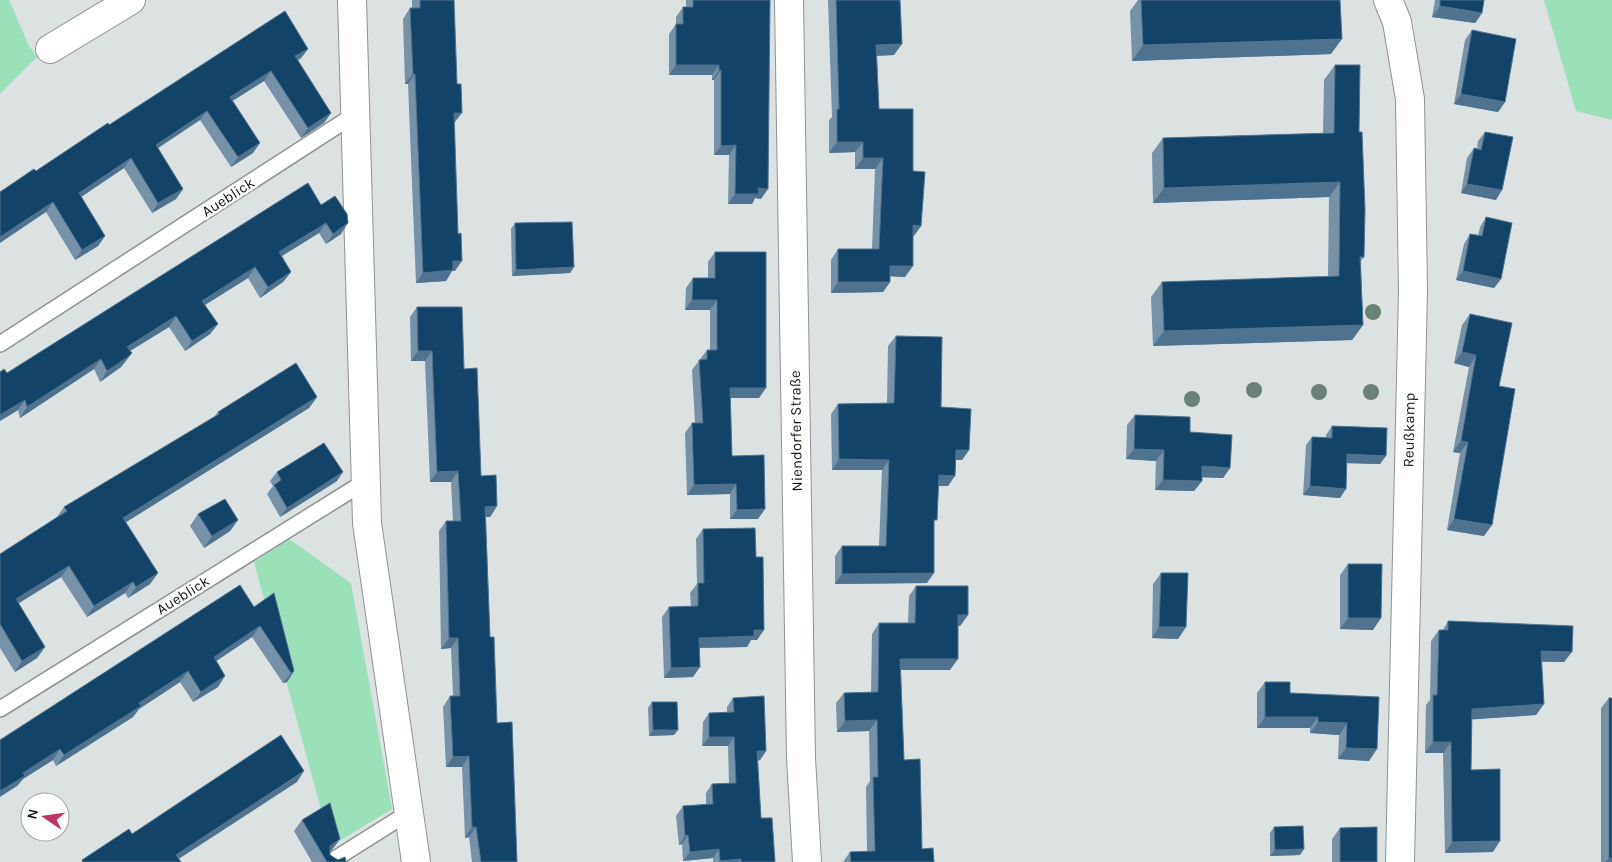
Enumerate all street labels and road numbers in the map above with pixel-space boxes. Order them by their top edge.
street label: Aueblick [198,173,258,221]
street label: Niendorfer Straße [786,370,806,492]
street label: Reußkamp [1399,393,1419,467]
street label: Aueblick [153,572,213,618]

